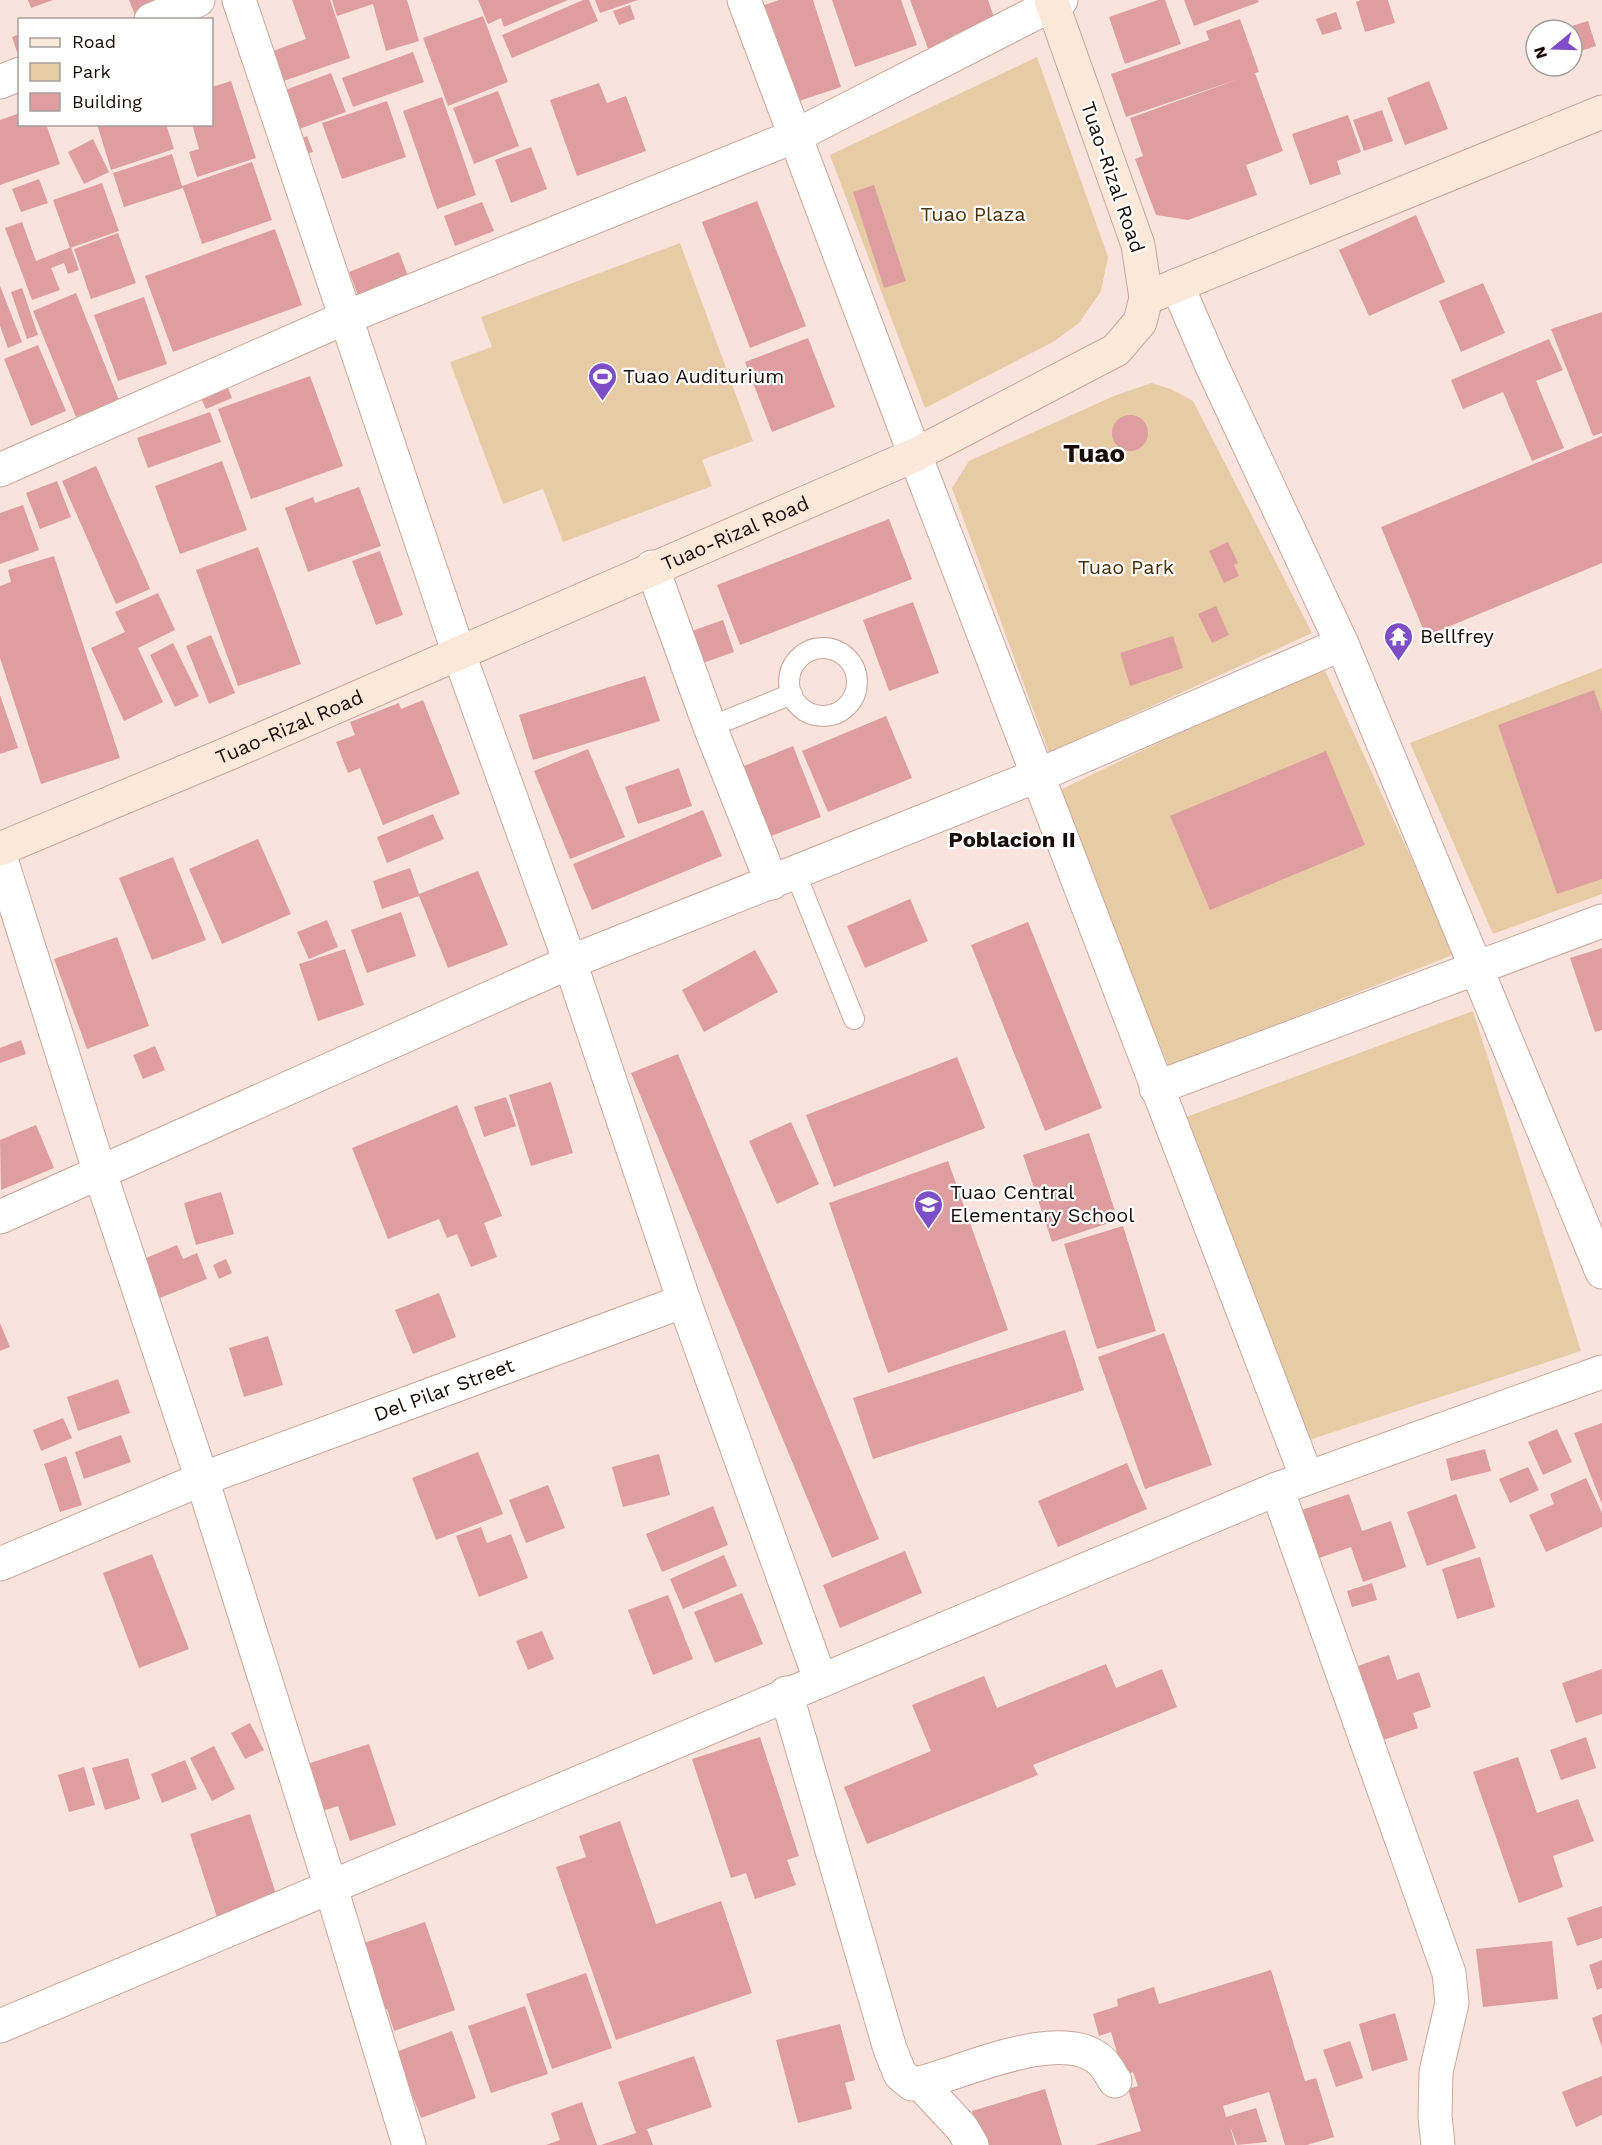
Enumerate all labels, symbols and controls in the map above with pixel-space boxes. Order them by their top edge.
legend [18,18,213,126]
north arrow [1524,18,1584,78]
text: Road [72,31,116,52]
text: N [1529,44,1551,61]
text: Park [72,61,111,82]
text: Building [72,91,142,112]
street label: Tuao-Rizal Road [1076,98,1150,256]
park label: Tuao Plaza [921,202,1025,226]
sports icon: Tuao Auditurium [586,360,618,402]
place label: Tuao Auditurium [623,364,784,388]
district label: Tuao [1063,438,1125,468]
street label: Tuao-Rizal Road [658,491,812,576]
park label: Tuao Park [1078,555,1174,579]
temple icon: Bellfrey [1383,620,1415,662]
place label: Bellfrey [1420,624,1495,648]
street label: Tuao-Rizal Road [212,684,367,769]
district label: Poblacion II [948,827,1076,852]
place label: Tuao Central Elementary School [950,1180,1134,1227]
school or university icon: Tuao Central Elementary School [913,1188,945,1230]
street label: Del Pilar Street [370,1353,518,1427]

